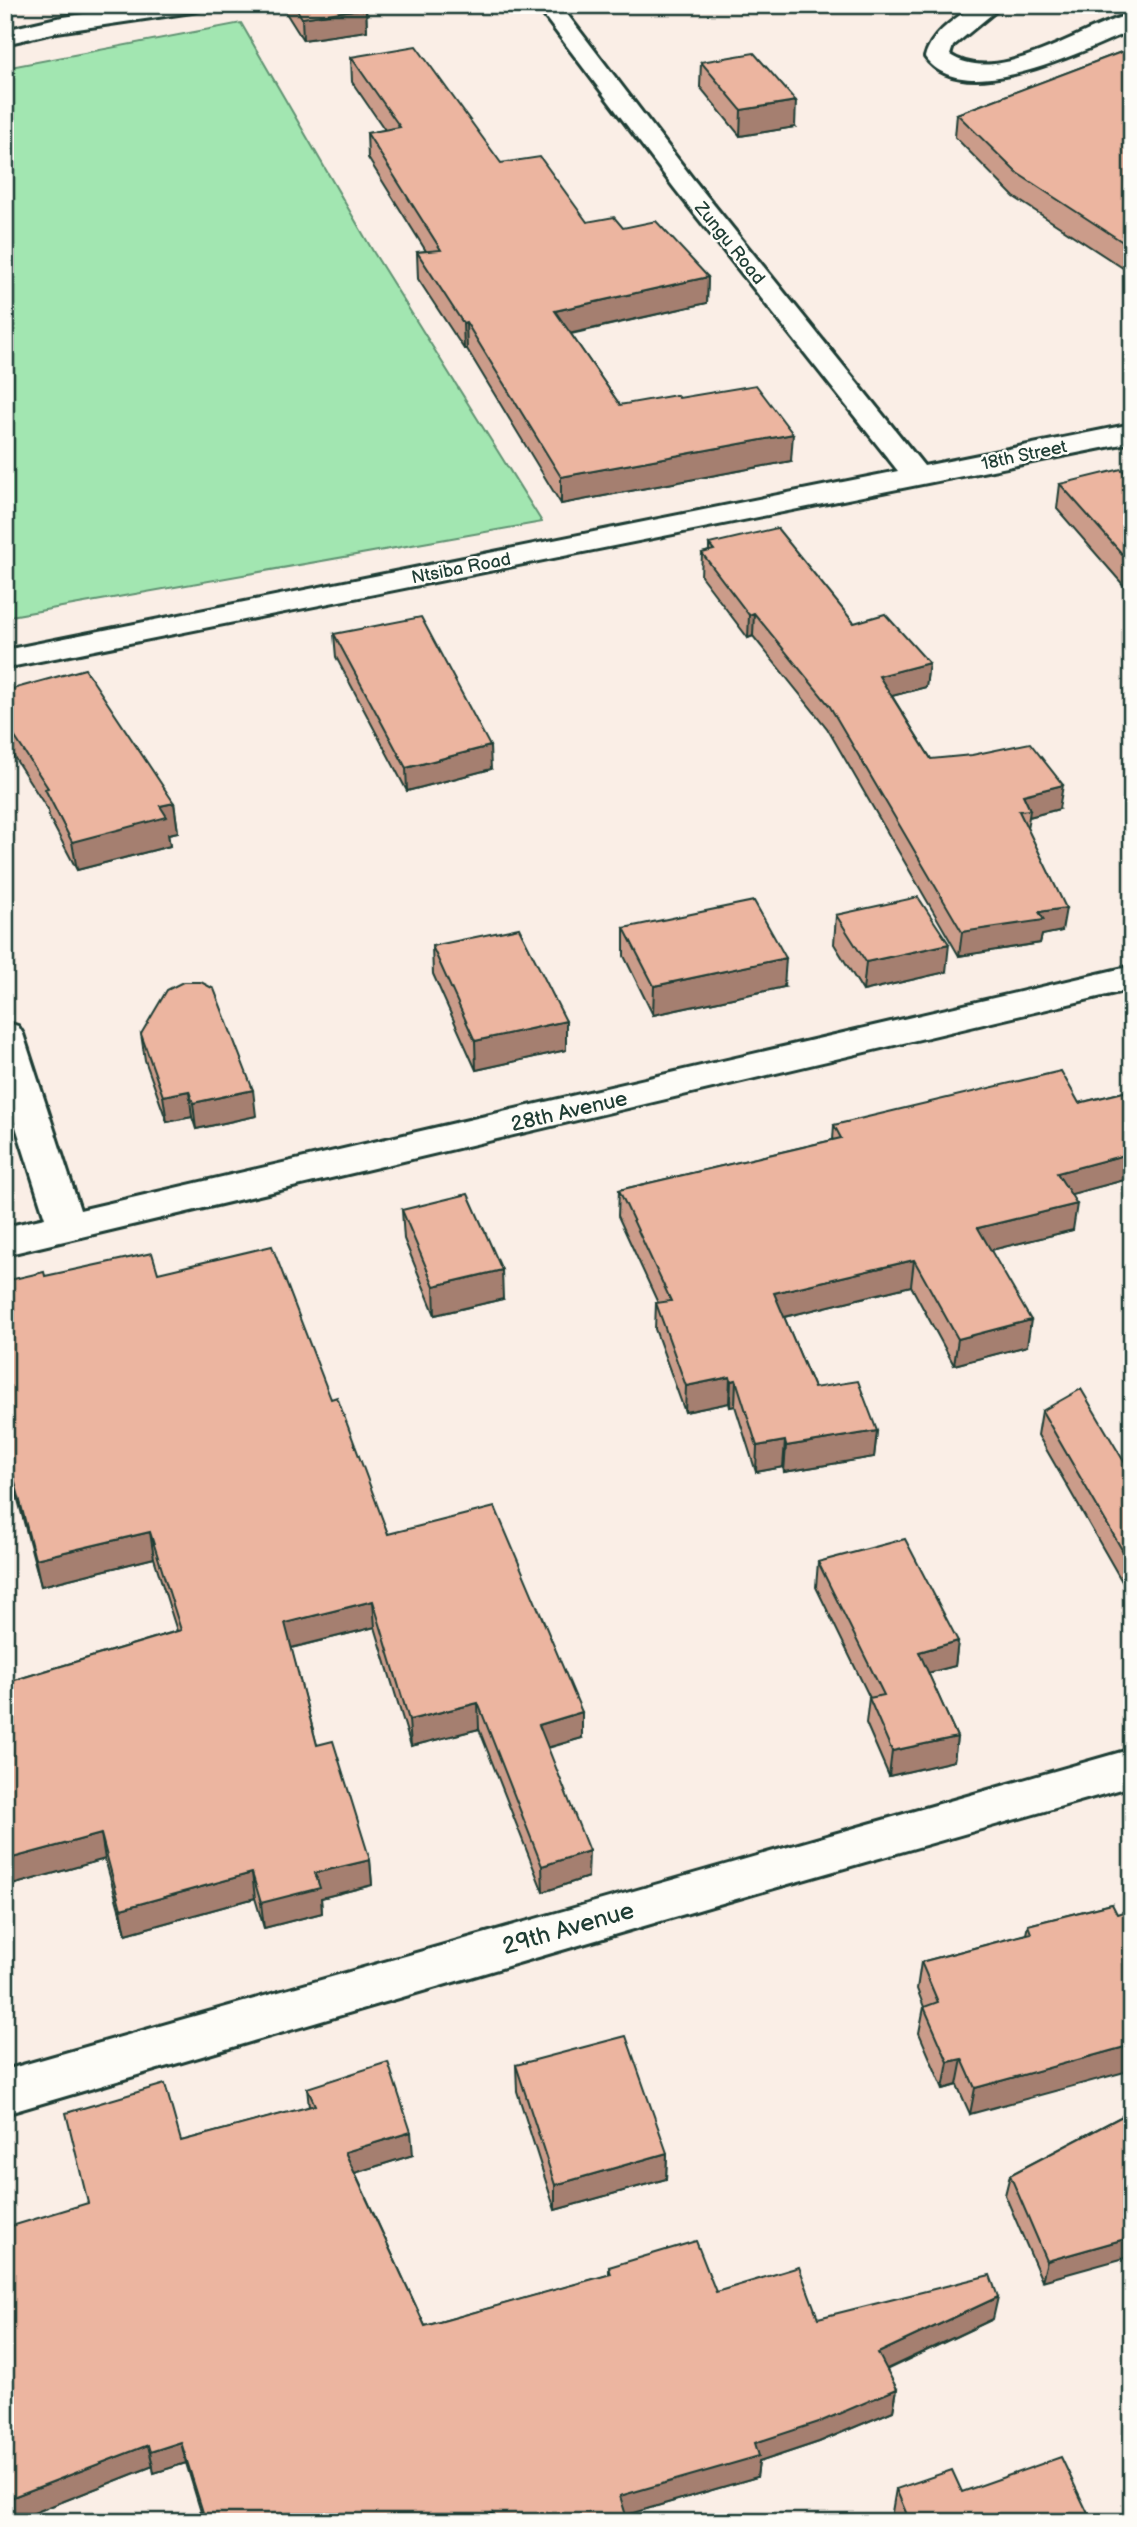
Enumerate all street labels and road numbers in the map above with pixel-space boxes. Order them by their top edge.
street label: Zungu Road [689,197,769,289]
street label: 18th Street [979,436,1069,475]
street label: Ntsiba Road [410,549,513,588]
street label: 28th Avenue [508,1086,630,1137]
street label: 29th Avenue [499,1896,637,1961]

